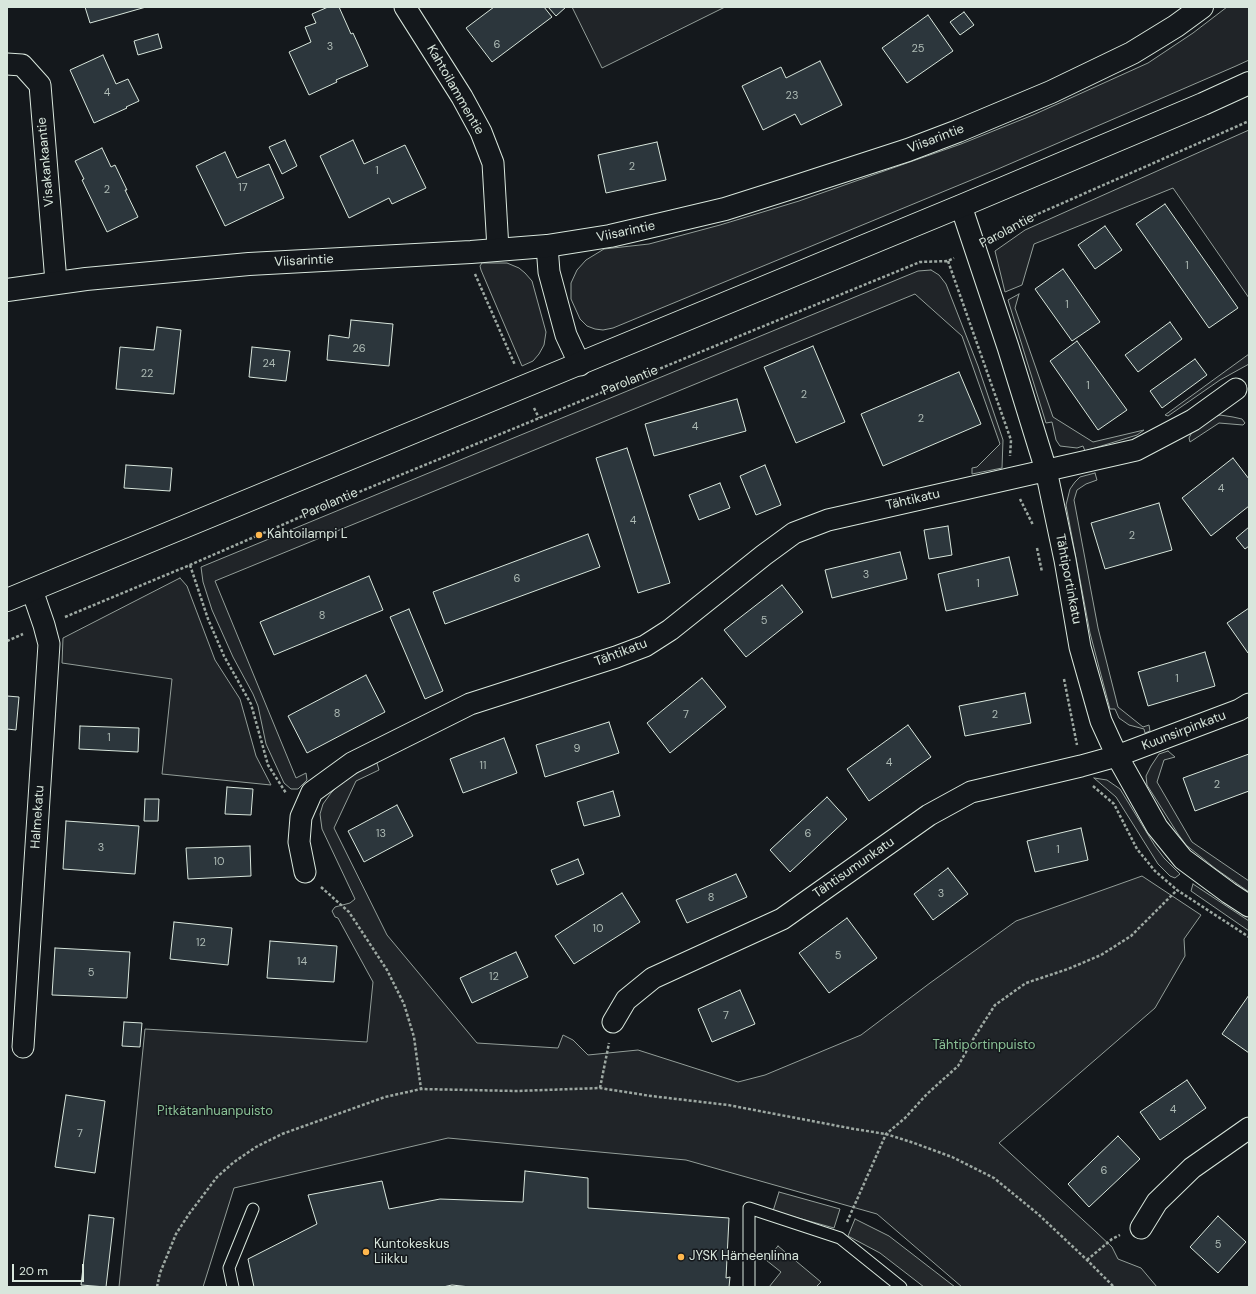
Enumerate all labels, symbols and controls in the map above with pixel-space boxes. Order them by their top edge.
house number: 6 [494,38,500,52]
house number: 3 [327,40,333,54]
street label: Kahtoilammentie [423,42,487,138]
house number: 25 [911,42,925,56]
house number: 4 [104,86,110,100]
house number: 23 [786,89,798,103]
street label: Visakankaantie [34,116,58,208]
street label: Viisarintie [905,121,967,157]
house number: 2 [629,160,635,174]
house number: 1 [375,164,379,178]
house number: 17 [238,181,248,195]
house number: 2 [104,183,110,197]
street label: Parolantie [977,210,1037,252]
street label: Viisarintie [595,218,657,246]
street label: Viisarintie [274,252,334,270]
house number: 1 [1185,259,1189,273]
house number: 1 [1065,298,1069,312]
house number: 26 [352,342,366,356]
house number: 24 [263,357,275,371]
street label: Parolantie [599,363,661,399]
house number: 22 [141,367,153,381]
house number: 1 [1086,379,1090,393]
house number: 2 [801,388,807,402]
house number: 2 [918,412,924,426]
house number: 4 [692,420,698,434]
house number: 4 [1218,482,1224,496]
street label: Parolantie [300,485,360,523]
street label: Tähtikatu [884,486,942,514]
house number: 4 [630,514,636,528]
place label: Kahtoilampi L [267,527,348,543]
house number: 2 [1129,529,1135,543]
marker: Kahtoilampi L [254,530,264,540]
street label: Tähtiportinkatu [1052,533,1084,625]
house number: 3 [863,568,869,582]
house number: 6 [514,572,520,586]
house number: 1 [976,577,980,591]
house number: 8 [319,609,325,623]
house number: 5 [761,614,767,628]
street label: Tähtikatu [593,636,649,670]
house number: 1 [1175,672,1179,686]
house number: 8 [334,707,340,721]
house number: 7 [683,708,689,722]
house number: 2 [992,708,998,722]
street label: Kuunsirpinkatu [1140,708,1228,754]
house number: 1 [107,731,111,745]
house number: 9 [574,742,580,756]
house number: 4 [886,756,892,770]
house number: 11 [480,759,486,773]
house number: 2 [1214,778,1220,792]
street label: Halmekatu [28,785,48,849]
house number: 13 [376,827,386,841]
house number: 6 [805,827,811,841]
street label: Tähtisumunkatu [810,834,898,902]
house number: 3 [98,841,104,855]
house number: 1 [1056,843,1060,857]
house number: 10 [214,855,224,869]
house number: 3 [938,887,944,901]
house number: 8 [708,891,714,905]
house number: 10 [593,922,603,936]
house number: 12 [196,936,206,950]
house number: 5 [835,949,841,963]
house number: 14 [297,955,307,969]
house number: 5 [88,966,94,980]
house number: 12 [489,970,499,984]
house number: 7 [723,1009,729,1023]
park label: Tähtiportinpuisto [933,1038,1035,1054]
house number: 4 [1170,1103,1176,1117]
park label: Pitkätanhuanpuisto [157,1104,273,1120]
house number: 7 [77,1127,83,1141]
house number: 6 [1101,1164,1107,1178]
place label: Kuntokeskus Liikku [374,1237,449,1268]
house number: 5 [1215,1238,1221,1252]
marker: Kuntokeskus Liikku [361,1247,371,1257]
place label: JYSK Hämeenlinna [689,1249,799,1265]
marker: JYSK Hämeenlinna [676,1252,686,1262]
scale bar [14,1256,86,1282]
text: 20 m [19,1263,48,1279]

